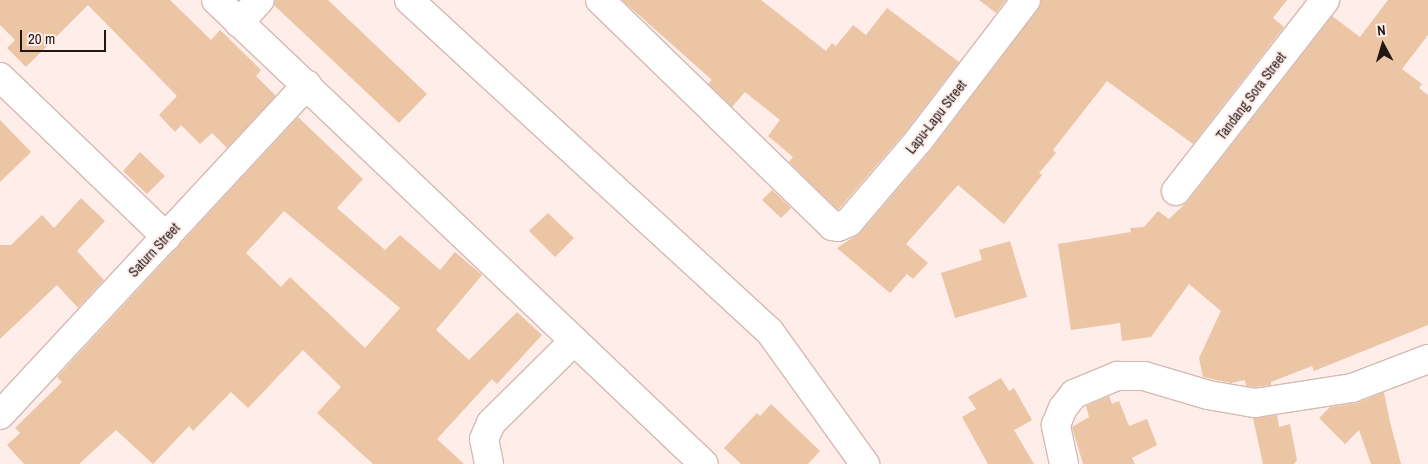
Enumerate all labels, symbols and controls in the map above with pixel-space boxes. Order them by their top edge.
scale bar [22,20,109,52]
north arrow [1358,20,1408,70]
text: N [1376,21,1386,39]
text: 20 m [28,28,55,49]
street label: Tandang Sora Street [1213,49,1289,143]
street label: Lapu-Lapu Street [902,77,970,157]
street label: Saturn Street [125,220,183,280]

